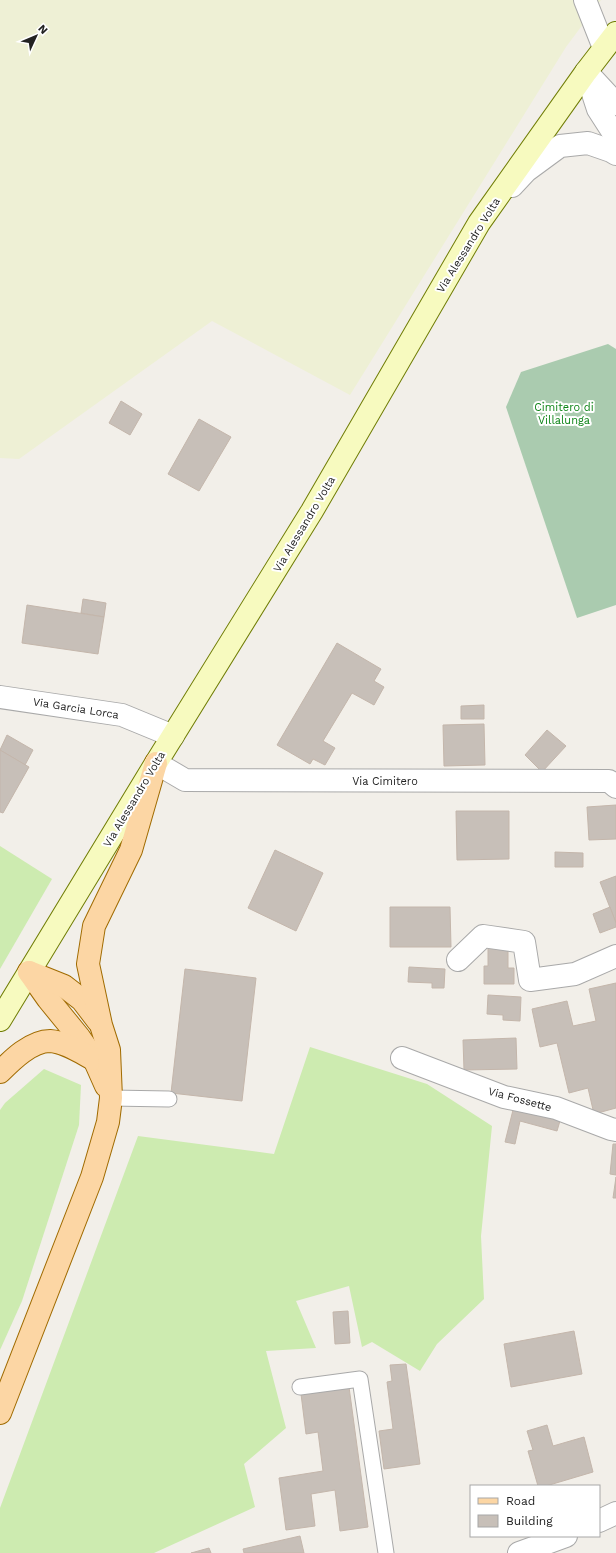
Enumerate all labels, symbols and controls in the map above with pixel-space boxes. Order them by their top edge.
north arrow [16,16,56,56]
text: N [35,22,50,37]
street label: Via Alessandro Volta [434,195,503,295]
park label: Cimitero di Villalunga [534,401,594,427]
street label: Via Alessandro Volta [271,474,338,574]
street label: Via Garcia Lorca [32,695,120,722]
street label: Via Alessandro Volta [101,749,168,849]
street label: Via Cimitero [352,775,418,788]
street label: Via Fossette [487,1085,553,1114]
legend [470,1485,600,1537]
text: Road [506,1494,535,1508]
text: Building [506,1514,553,1528]

